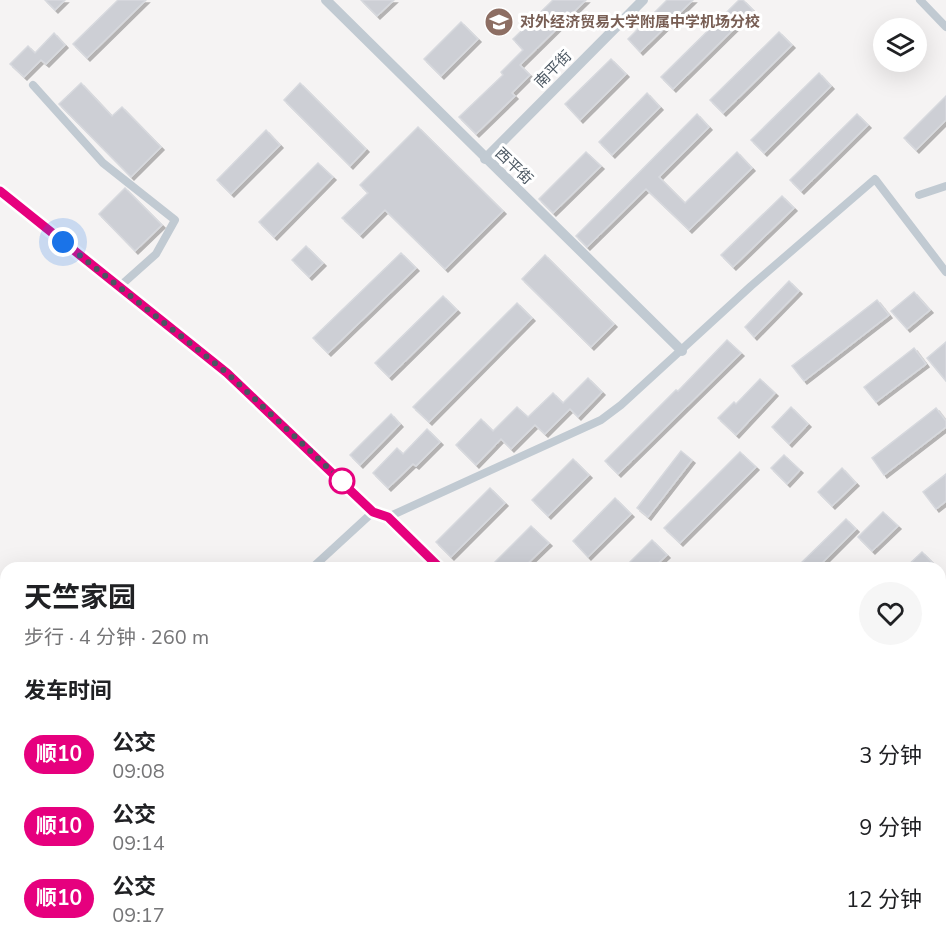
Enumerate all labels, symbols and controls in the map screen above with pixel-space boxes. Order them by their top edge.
school or university icon: 对外经济贸易大学附属中学机场分校 [483,6,515,38]
place label: 对外经济贸易大学附属中学机场分校 [520,12,760,32]
map controls [873,18,927,72]
button: layers [873,18,927,72]
street label: 南平街 [530,46,576,92]
street label: 西平街 [491,143,537,189]
your location [48,227,78,257]
unlabelled marker [329,468,355,494]
text: 天竺家园 [24,579,136,617]
button: heart [859,582,922,645]
text: 步行 · 4 分钟 · 260 m [24,624,209,651]
text: 发车时间 [24,676,112,706]
text: 公交 [112,728,156,758]
text: 顺10 [36,740,82,768]
text: 3 分钟 [859,741,922,771]
text: 09:08 [112,758,165,785]
text: 公交 [112,800,156,830]
text: 顺10 [36,812,82,840]
text: 9 分钟 [859,813,922,843]
text: 09:14 [112,830,165,857]
text: 公交 [112,872,156,902]
text: 顺10 [36,884,82,912]
text: 12 分钟 [846,885,922,915]
text: 09:17 [112,902,165,929]

